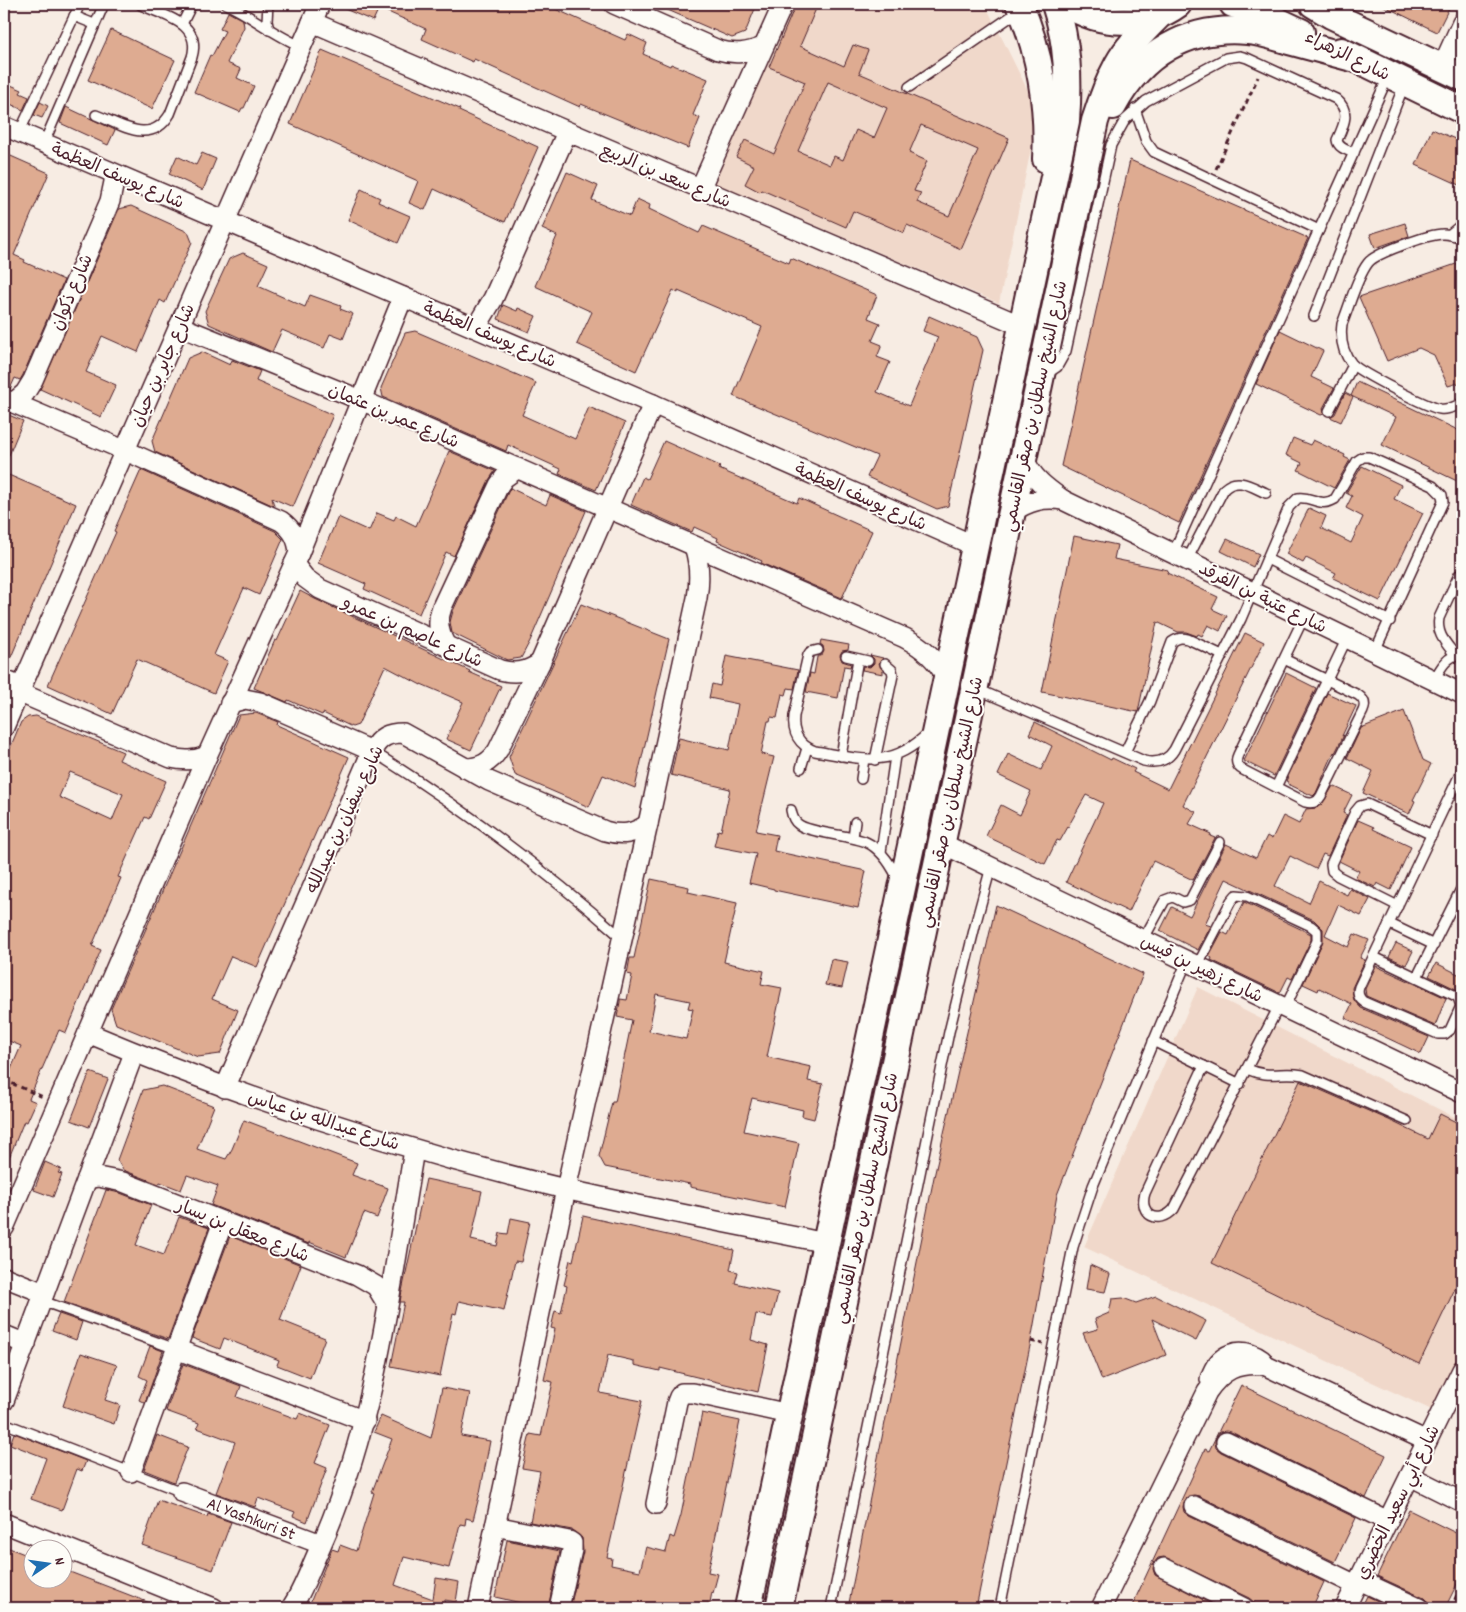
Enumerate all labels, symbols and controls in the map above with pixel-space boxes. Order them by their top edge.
street label: شارع الزهراء [1300,26,1394,89]
street label: شارع يوسف العظمة [47,138,187,217]
street label: شارع سعد بن الربيع [596,139,734,216]
street label: شارع ذكوان [46,251,101,335]
street label: شارع الشيخ سلطان بن صقر القاسمي [998,279,1076,535]
street label: شارع يوسف العظمة [419,297,559,376]
street label: شارع جابر بن حيان [126,300,203,432]
street label: شارع عمر بن عثمان [324,378,462,456]
street label: شارع يوسف العظمة [790,458,930,539]
street label: شارع عتبة بن الفرقد [1194,557,1330,641]
street label: شارع عاصم بن عمرو [336,590,486,675]
street label: شارع الشيخ سلطان بن صقر القاسمي [914,675,992,931]
street label: شارع سفيان بن عبدالله [301,742,392,898]
street label: شارع زهير بن قيس [1135,930,1266,1011]
street label: شارع الشيخ سلطان بن صقر القاسمي [829,1071,907,1327]
street label: شارع عبدالله بن عباس [244,1086,402,1159]
street label: شارع معقل بن يسار [170,1194,312,1270]
street label: شارع أبي سعيد الخضري [1351,1421,1449,1585]
street label: Al Yashkuri St [203,1492,299,1548]
north arrow [22,1540,72,1590]
text: N [48,1556,69,1567]

